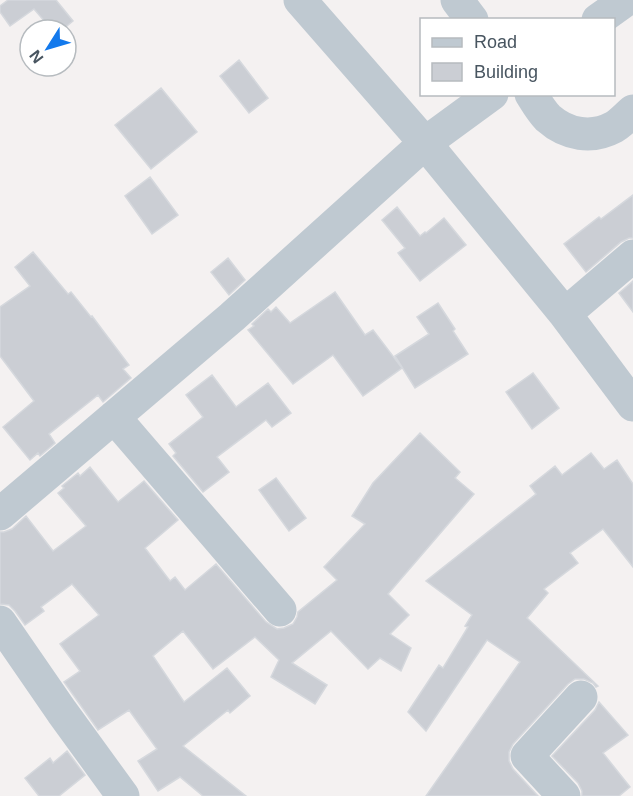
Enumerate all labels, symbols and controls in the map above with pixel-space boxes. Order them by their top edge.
north arrow [18,18,78,78]
legend [420,18,615,96]
text: Road [474,32,517,52]
text: N [26,47,47,66]
text: Building [474,62,538,82]

